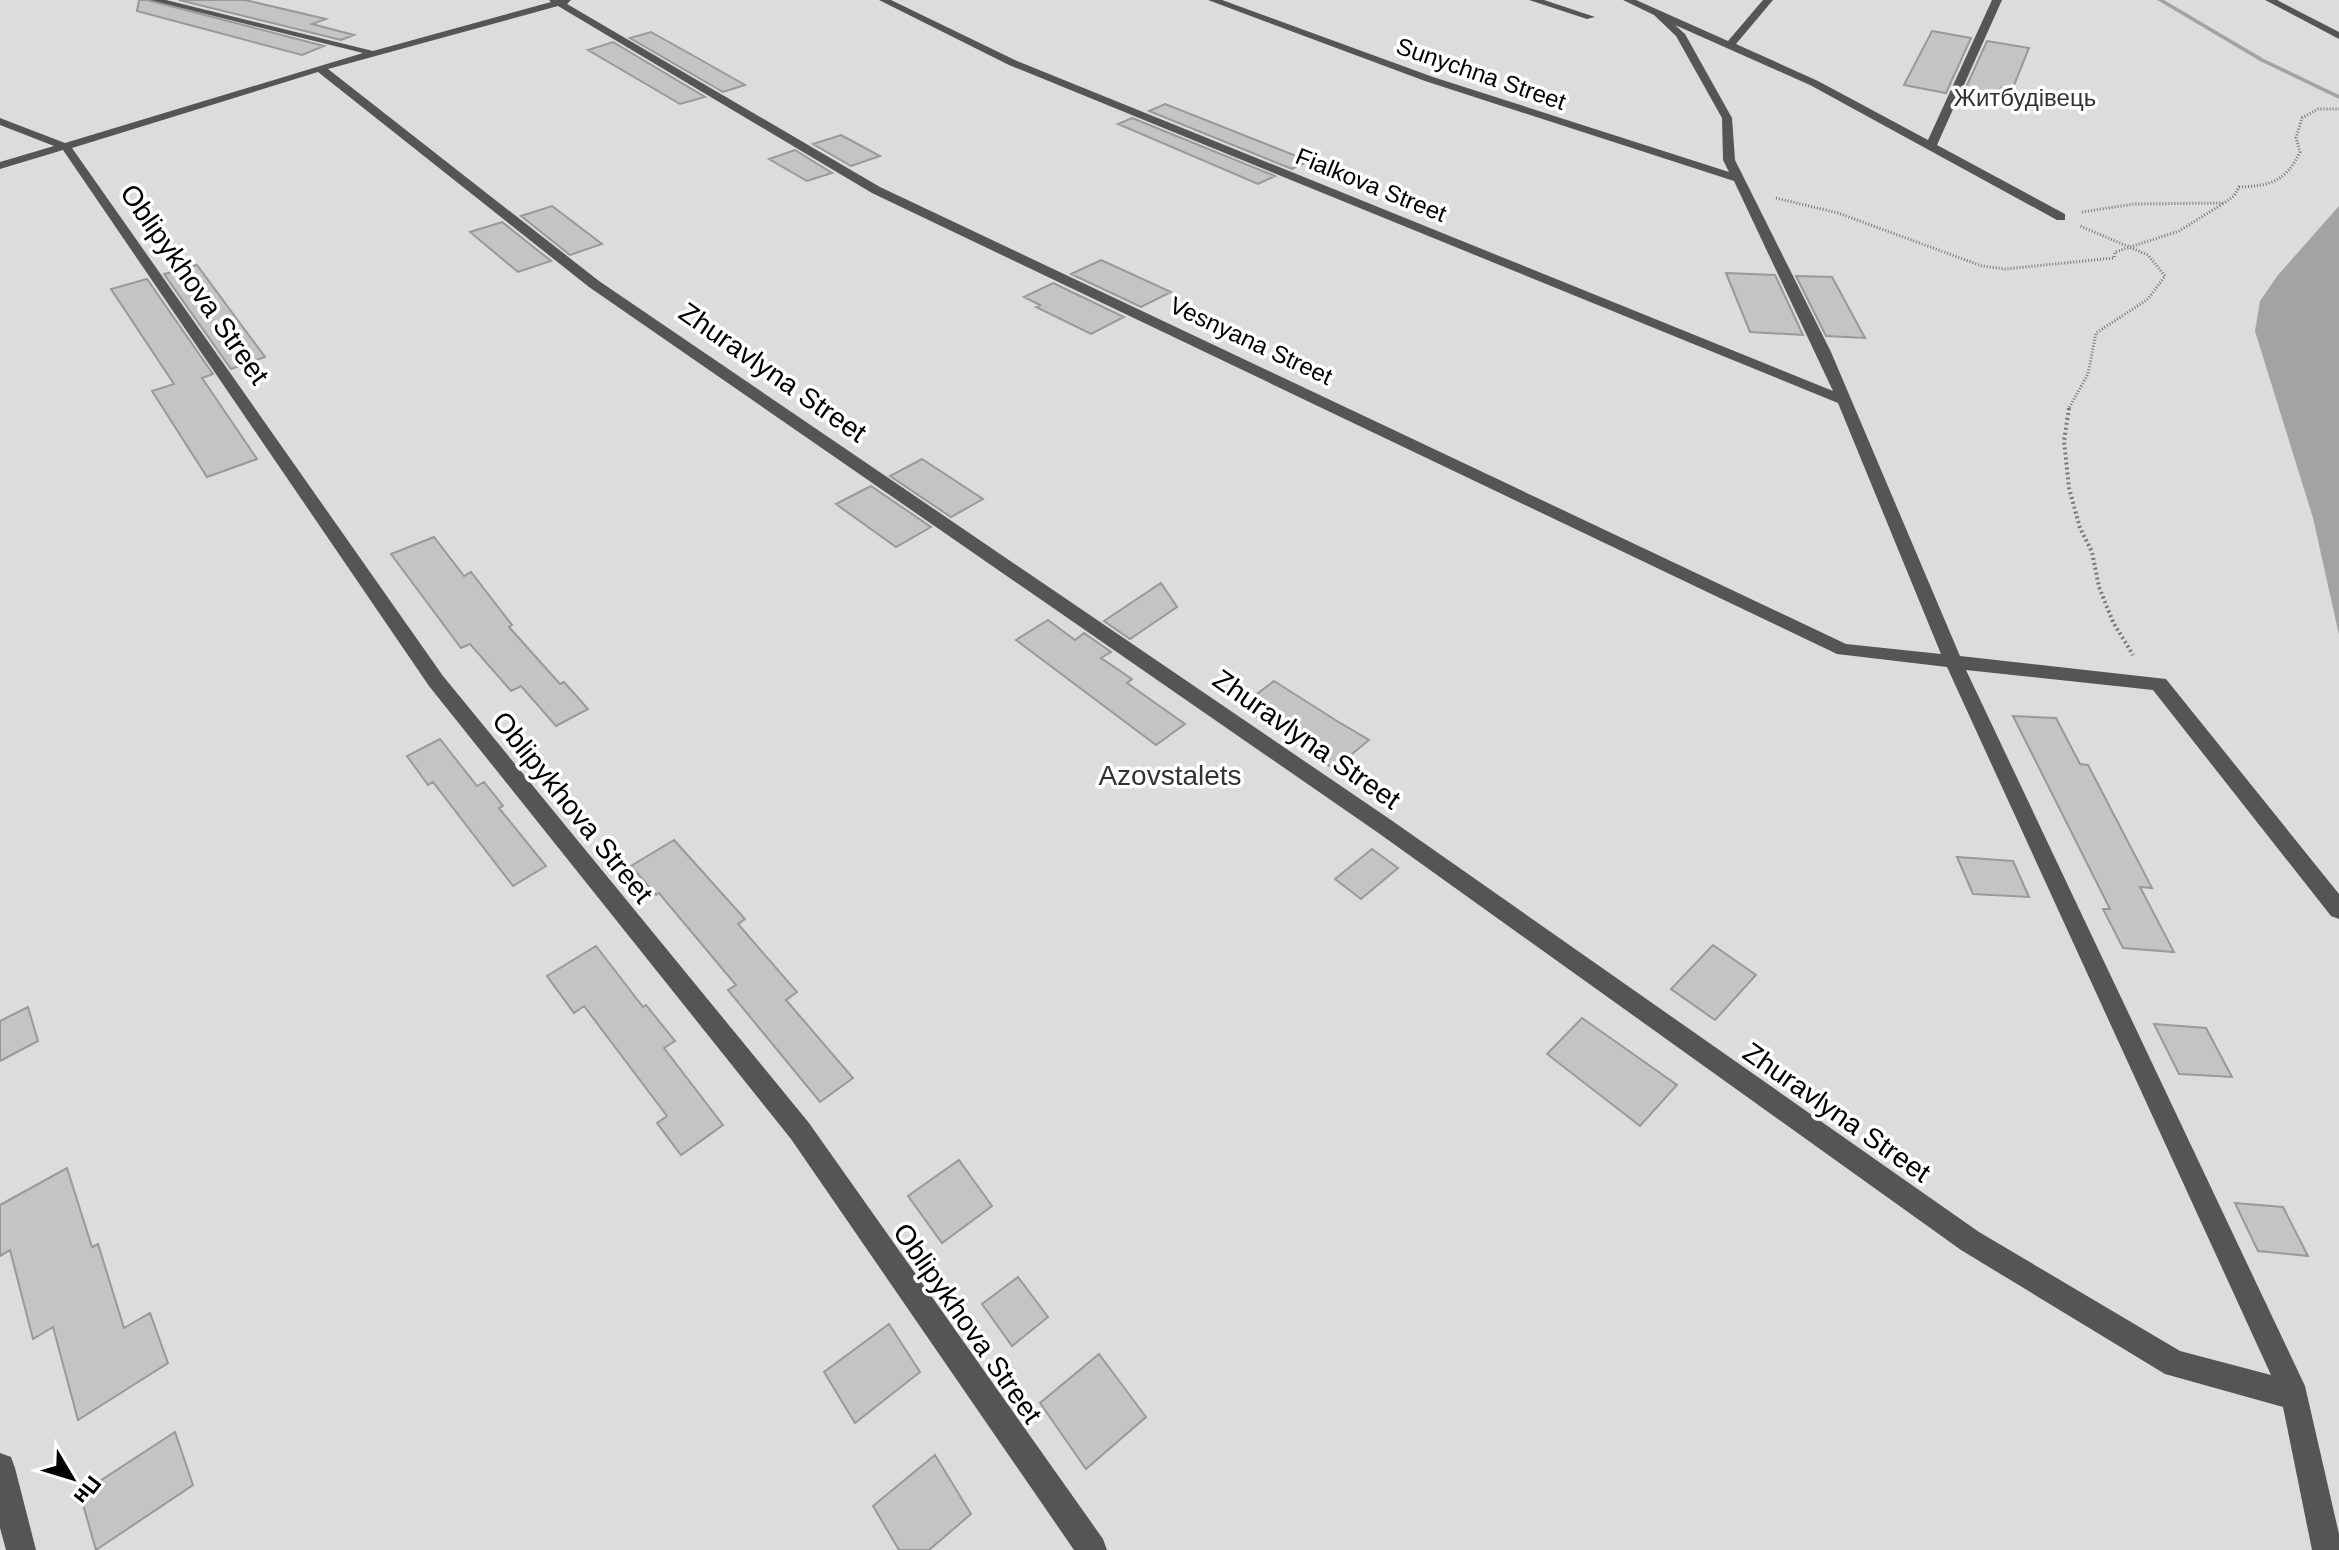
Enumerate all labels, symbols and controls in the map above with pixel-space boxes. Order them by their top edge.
street label: Sunychna Street [1393,32,1570,115]
park label: Житбудівець [1954,84,2096,111]
street label: Fialkova Street [1292,142,1451,227]
street label: Oblipykhova Street [114,178,275,390]
street label: Vesnyana Street [1166,291,1337,390]
street label: Zhuravlyna Street [673,296,872,449]
street label: Zhuravlyna Street [1207,663,1406,816]
street label: Oblipykhova Street [486,706,659,909]
park label: Azovstalets [1098,760,1242,791]
street label: Zhuravlyna Street [1737,1036,1936,1189]
street label: Oblipykhova Street [887,1217,1048,1429]
north arrow [32,1438,112,1518]
text: Пн [69,1471,106,1509]

